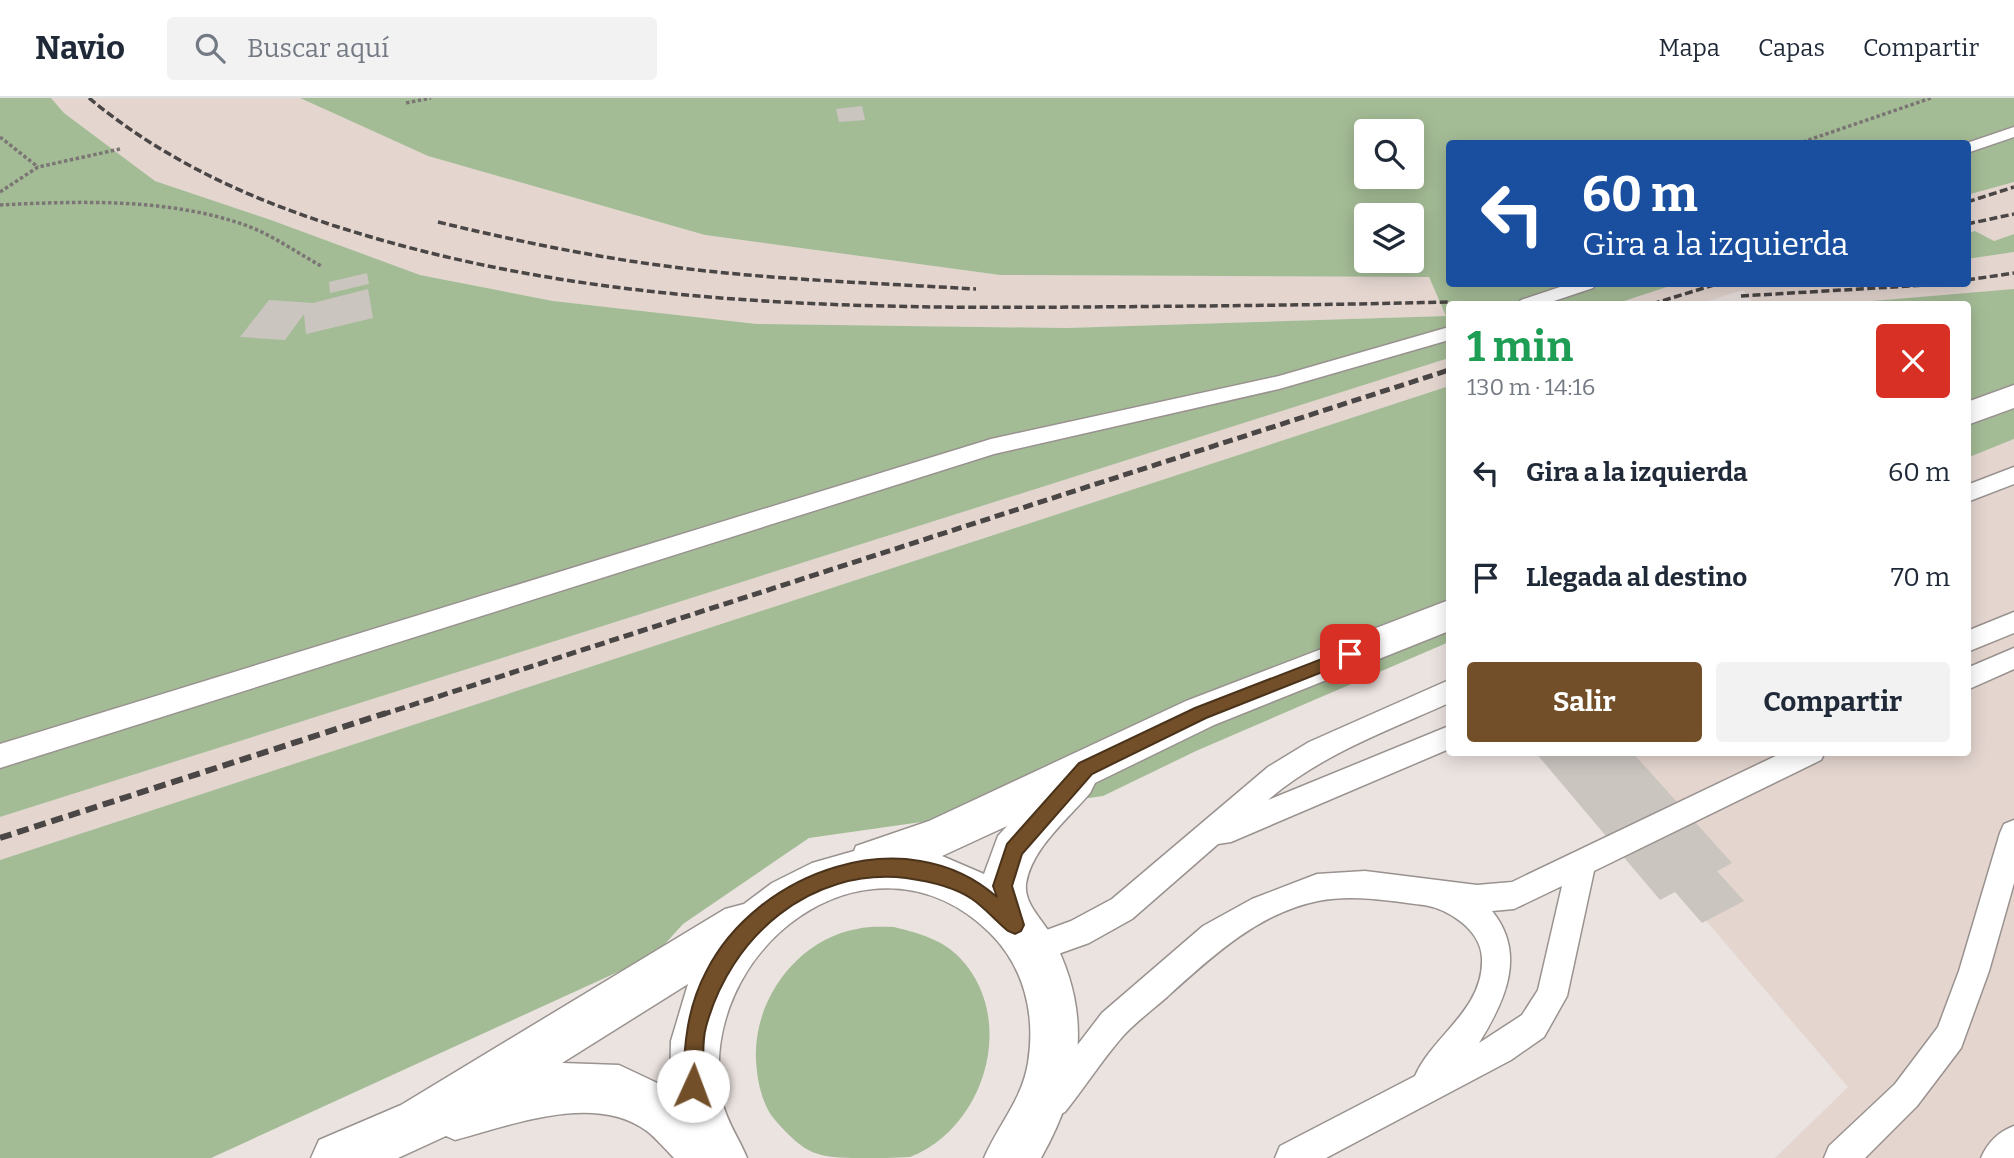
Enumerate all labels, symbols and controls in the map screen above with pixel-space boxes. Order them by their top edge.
search box [167,17,657,80]
text: Navio [35,28,125,68]
icon: search [191,29,229,67]
text: Buscar aquí [247,33,389,64]
text: Mapa [1658,34,1720,62]
text: Capas [1758,34,1825,62]
text: Compartir [1863,34,1979,62]
map controls [1354,119,1424,273]
button: search [1354,119,1424,189]
text: 60 m [1582,165,1698,224]
icon: left [1467,168,1558,259]
button: layers [1354,203,1424,273]
text: Gira a la izquierda [1582,225,1849,263]
text: 1 min [1467,322,1573,372]
button: close [1876,324,1950,398]
text: 130 m · 14:16 [1467,373,1595,401]
icon: left [1467,454,1505,492]
text: Gira a la izquierda [1526,457,1748,488]
text: 60 m [1888,457,1950,488]
icon: arrive [1467,559,1505,597]
text: Llegada al destino [1526,562,1747,593]
text: 70 m [1891,562,1950,593]
pin [1320,624,1380,684]
icon: arrive [1331,635,1369,673]
button: Salir [1467,662,1702,742]
button: Compartir [1716,662,1950,742]
position arrow [656,1049,730,1123]

